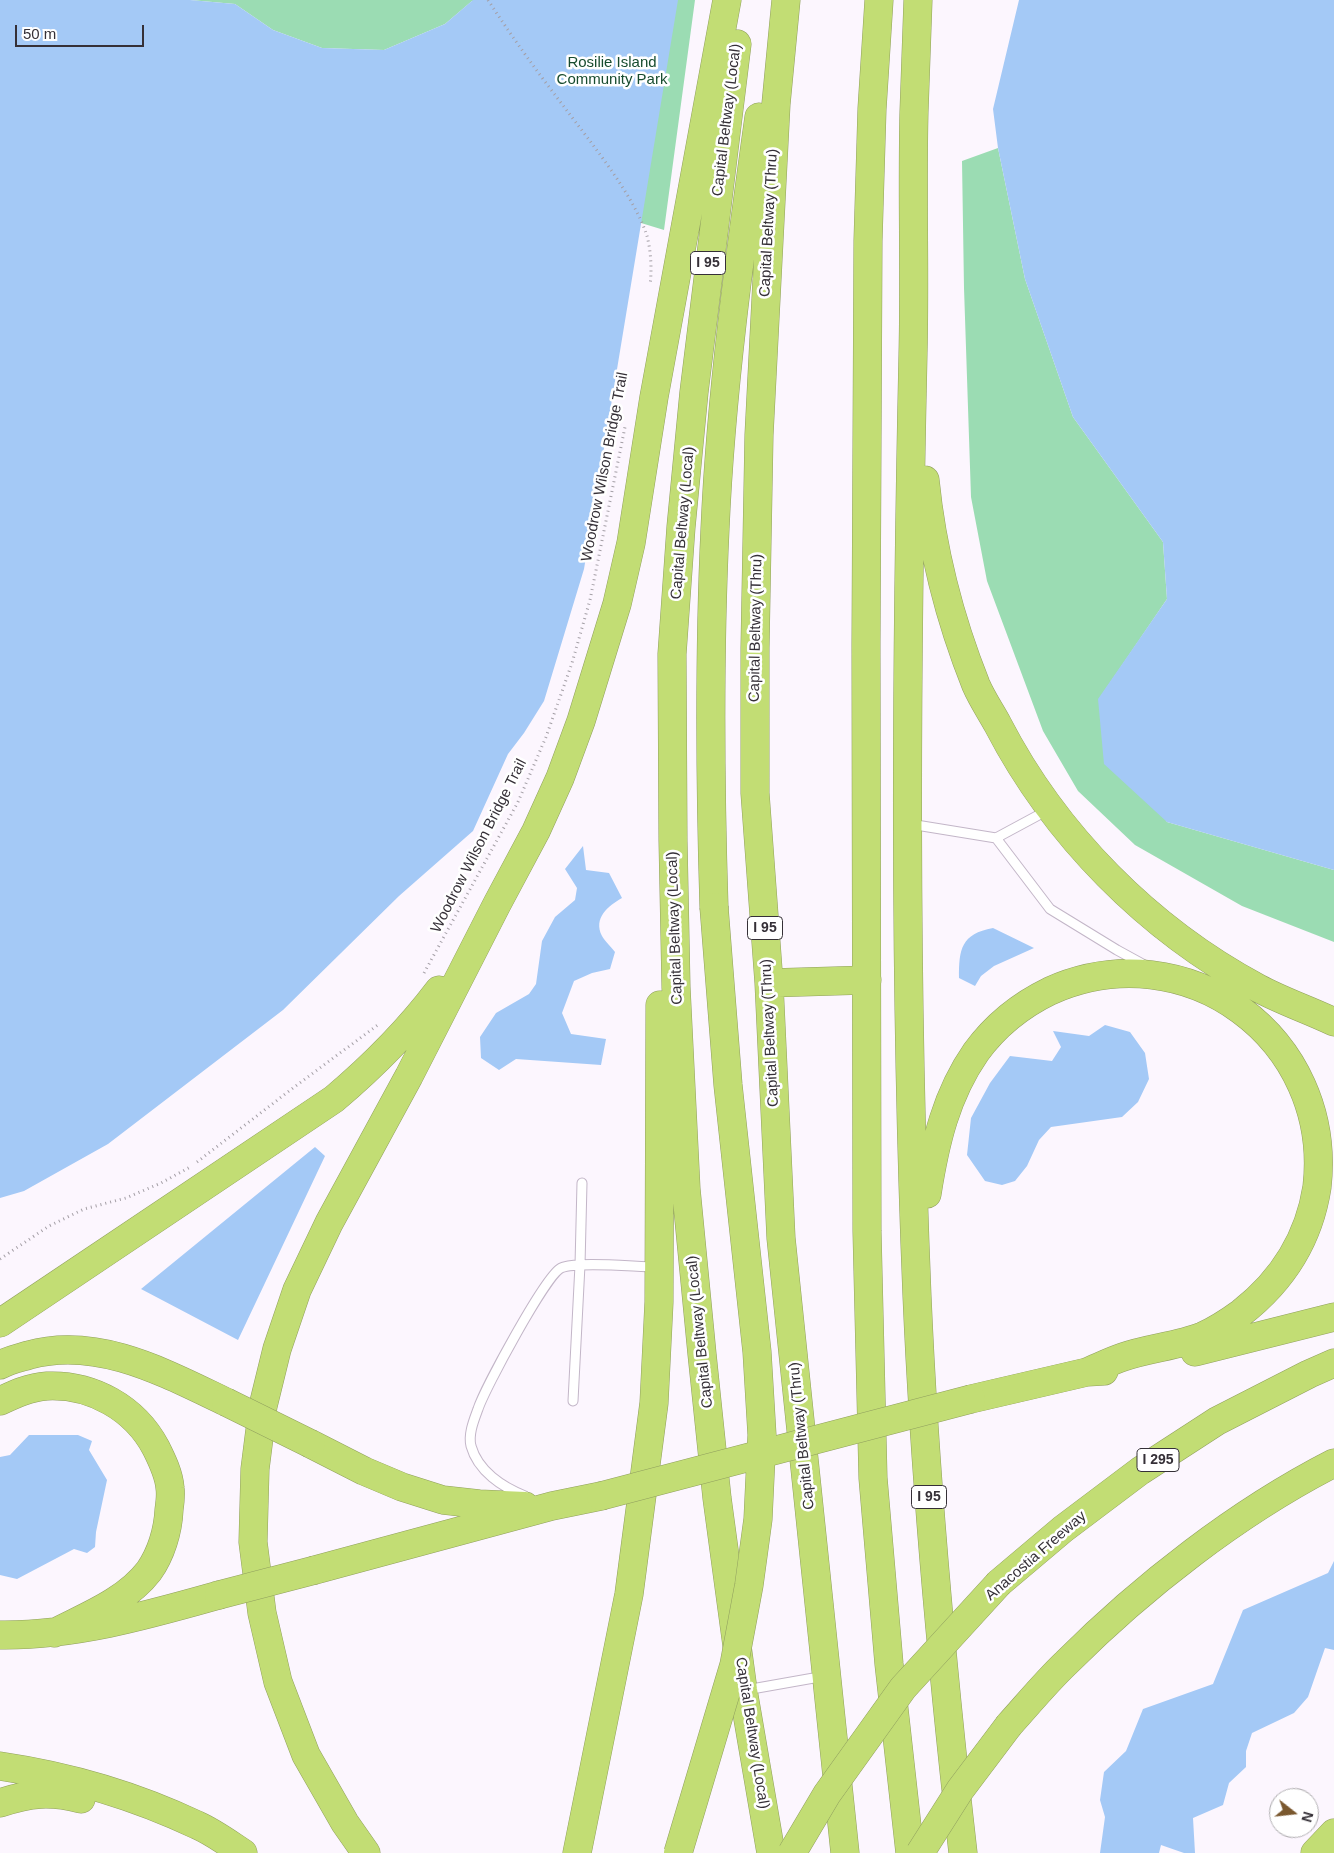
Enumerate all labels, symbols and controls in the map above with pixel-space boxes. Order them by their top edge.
scale bar [18,15,146,47]
text: 50 m [23,25,56,42]
street label: Capital Beltway (Local) [709,43,745,197]
park label: Rosilie Island Community Park [557,54,667,89]
street label: Capital Beltway (Thru) [756,148,782,298]
road number: I 95 [690,252,726,274]
street label: Woodrow Wilson Bridge Trail [578,371,632,563]
street label: Capital Beltway (Local) [667,446,699,600]
street label: Capital Beltway (Thru) [746,554,766,702]
street label: Woodrow Wilson Bridge Trail [427,756,531,936]
street label: Capital Beltway (Local) [663,851,687,1005]
road number: I 95 [748,916,782,940]
street label: Capital Beltway (Thru) [757,958,783,1108]
street label: Capital Beltway (Local) [683,1255,717,1409]
street label: Capital Beltway (Thru) [785,1361,819,1511]
road number: I 295 [1137,1448,1179,1472]
road number: I 95 [912,1485,946,1508]
street label: Anacostia Freeway [982,1507,1090,1605]
street label: Capital Beltway (Local) [731,1656,773,1810]
north arrow [1269,1788,1319,1838]
text: N [1298,1810,1317,1824]

